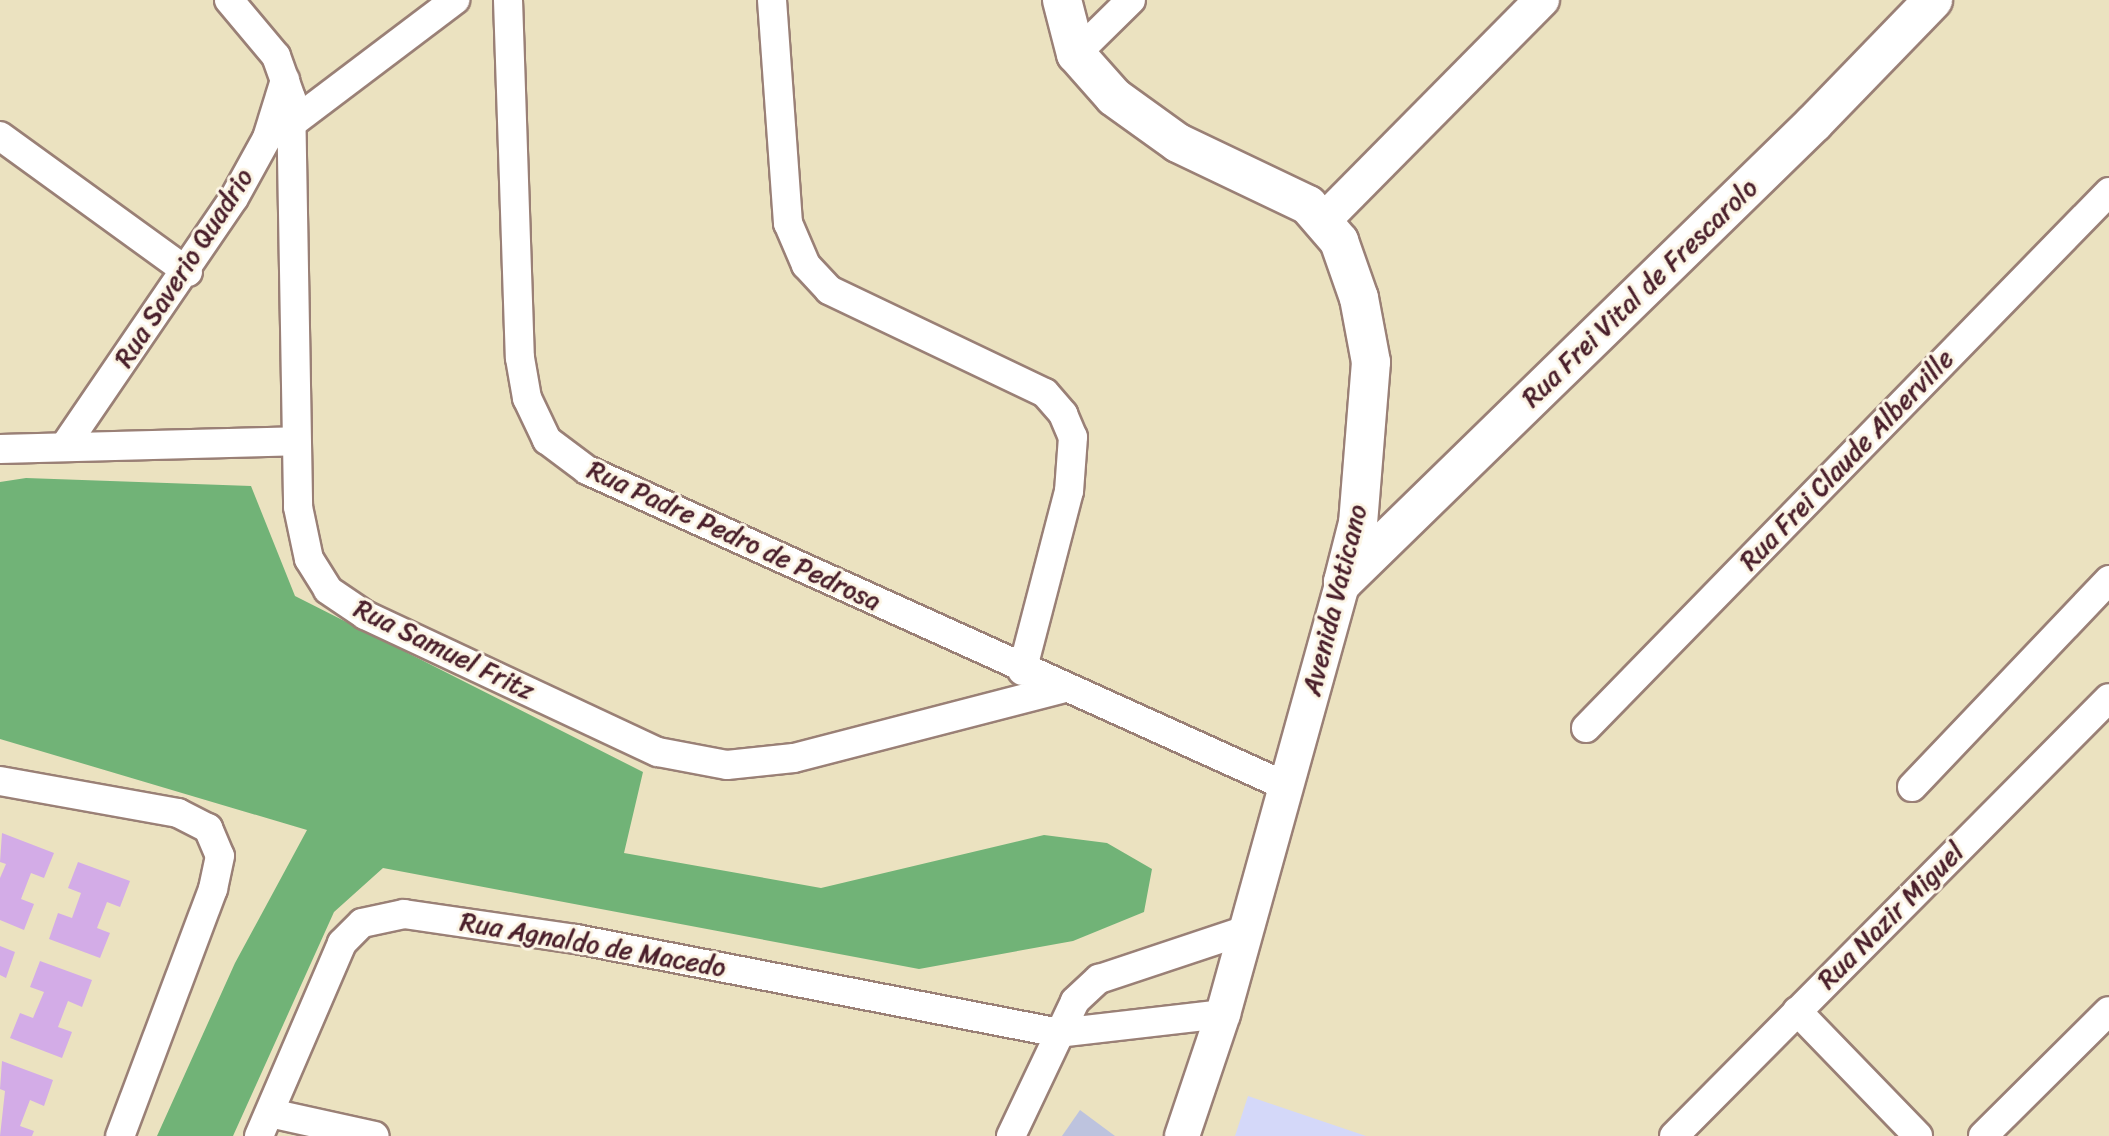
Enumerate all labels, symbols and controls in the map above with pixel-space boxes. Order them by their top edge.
street label: Rua Saverio Quadrio [108,163,260,373]
street label: Rua Frei Vital de Frescarolo [1515,172,1765,414]
street label: Rua Frei Claude Alberville [1734,343,1960,577]
street label: Rua Padre Pedro de Pedrosa [582,454,886,618]
street label: Avenida Vaticano [1296,501,1374,699]
street label: Rua Samuel Fritz [349,593,539,707]
street label: Rua Nazir Miguel [1812,837,1970,995]
street label: Rua Agnaldo de Macedo [458,906,728,984]

